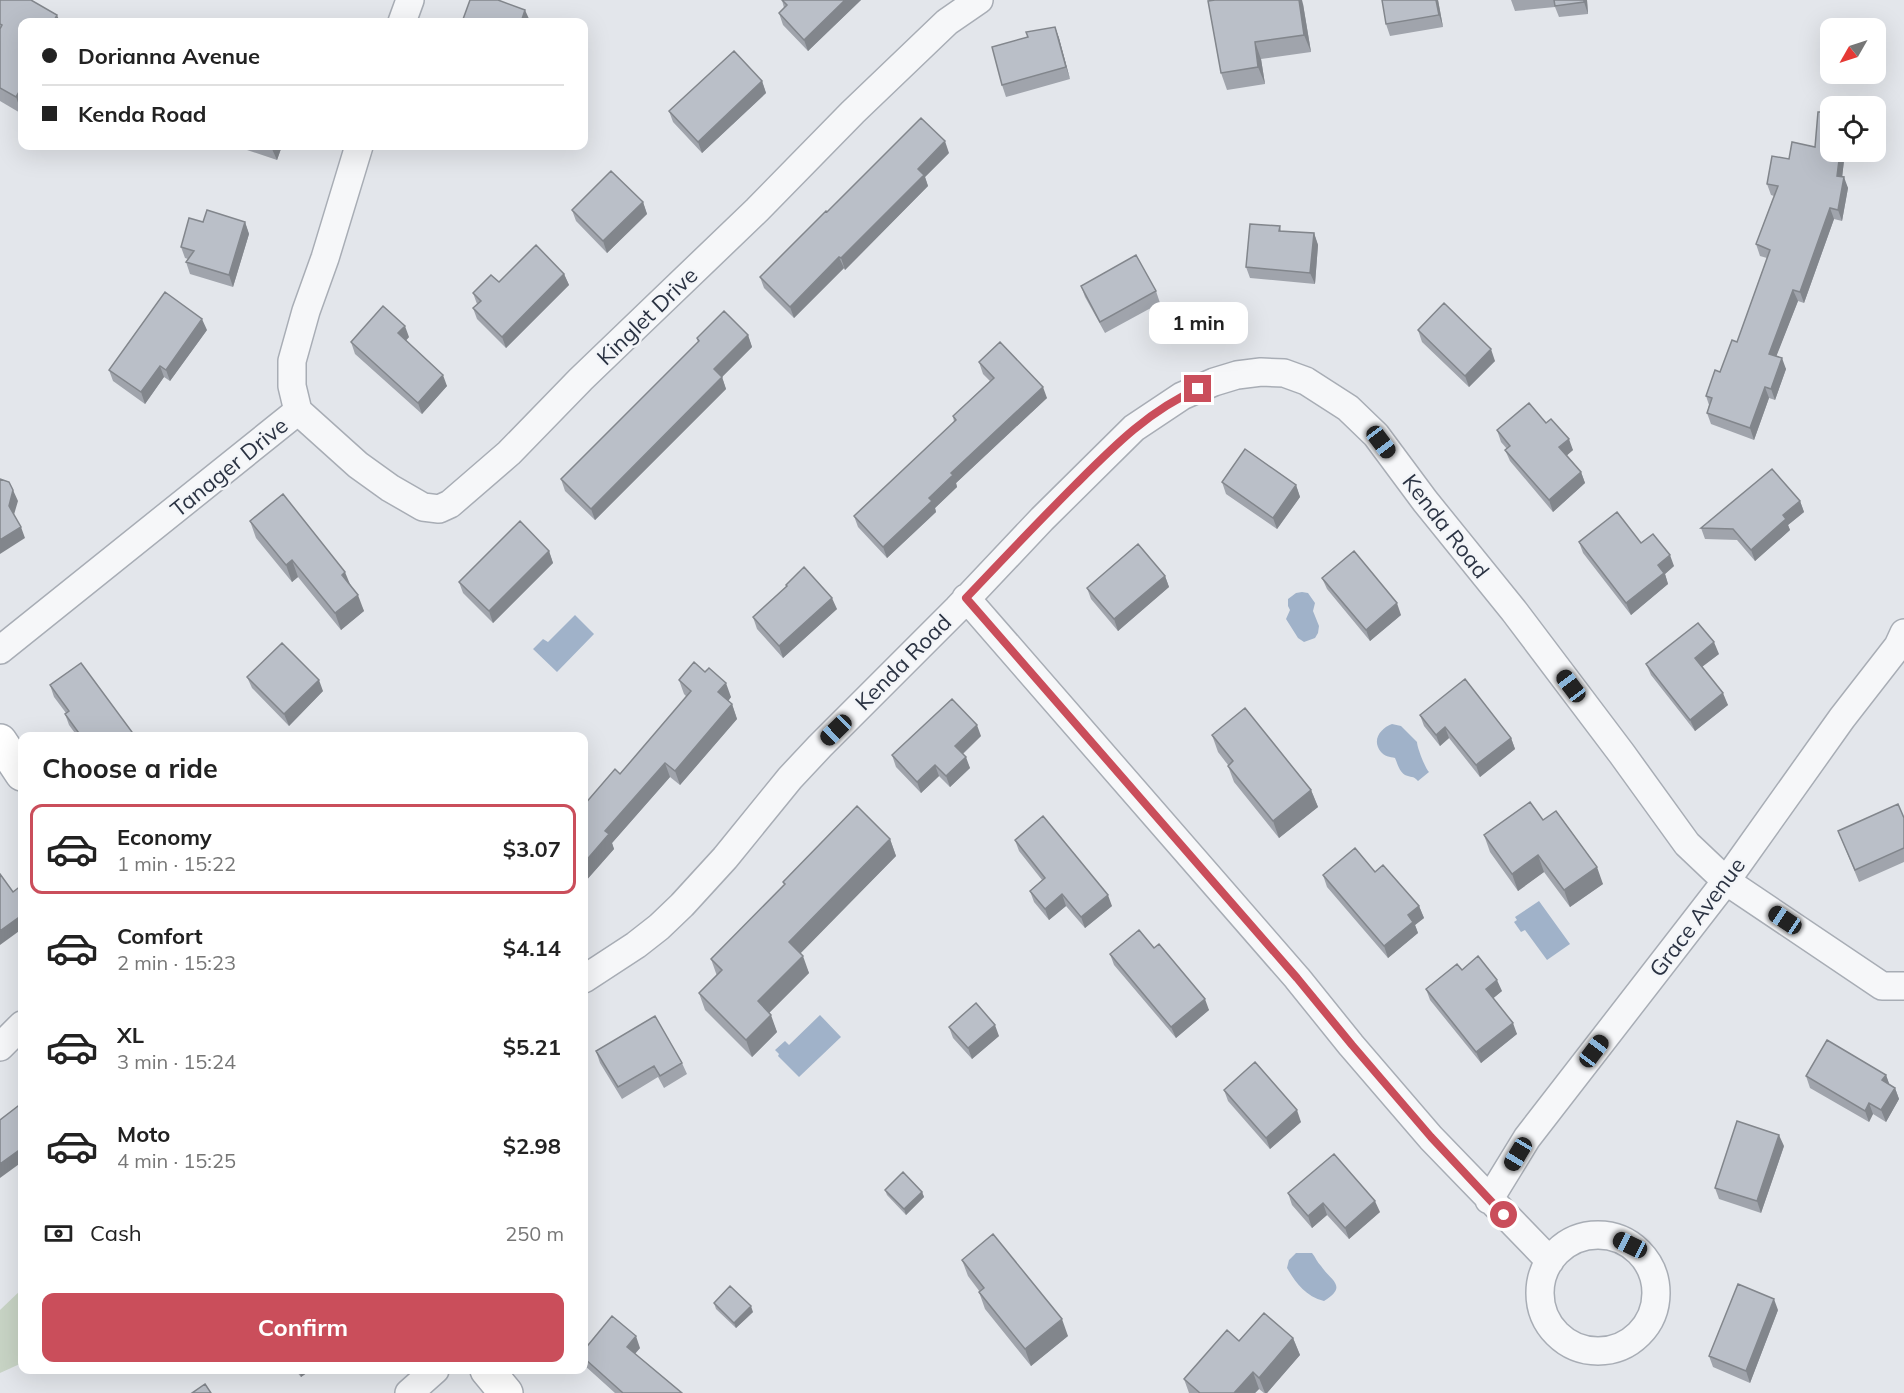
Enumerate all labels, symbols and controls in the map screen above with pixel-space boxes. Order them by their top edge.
north arrow [1820,18,1886,84]
map controls [1820,18,1886,162]
text: Dorianna Avenue [78,42,260,70]
button: locate [1820,96,1886,162]
text: Kenda Road [78,100,206,128]
street label: Kinglet Drive [591,261,703,371]
callout: 1 min [1148,302,1248,344]
text: 1 min [1172,310,1225,335]
route end [1184,375,1211,402]
street label: Tanager Drive [165,411,293,523]
car [1363,422,1399,462]
street label: Kenda Road [1397,468,1495,584]
street label: Kenda Road [849,608,957,716]
car [1553,666,1589,706]
car [817,711,855,749]
text: Choose a ride [42,751,218,785]
icon: car [45,822,99,876]
text: Economy [117,823,212,851]
text: $3.07 [503,835,561,863]
text: 1 min · 15:22 [117,851,236,876]
street label: Grace Avenue [1643,852,1751,982]
car [1765,902,1805,938]
icon: car [45,921,99,975]
text: Comfort [117,922,203,950]
text: $4.14 [503,934,561,962]
text: 2 min · 15:23 [117,950,236,975]
icon: car [45,1020,99,1074]
text: XL [117,1021,144,1049]
car [1576,1031,1612,1071]
text: $5.21 [503,1033,561,1061]
text: 3 min · 15:24 [117,1049,236,1074]
icon: car [45,1119,99,1173]
text: Moto [117,1120,170,1148]
text: $2.98 [503,1132,561,1160]
car [1501,1134,1535,1174]
text: 4 min · 15:25 [117,1148,236,1173]
route start [1490,1201,1517,1228]
icon: cash [42,1217,75,1250]
text: Cash [90,1219,142,1247]
text: 250 m [505,1221,564,1246]
car [1610,1229,1650,1261]
button: Confirm [42,1293,564,1362]

